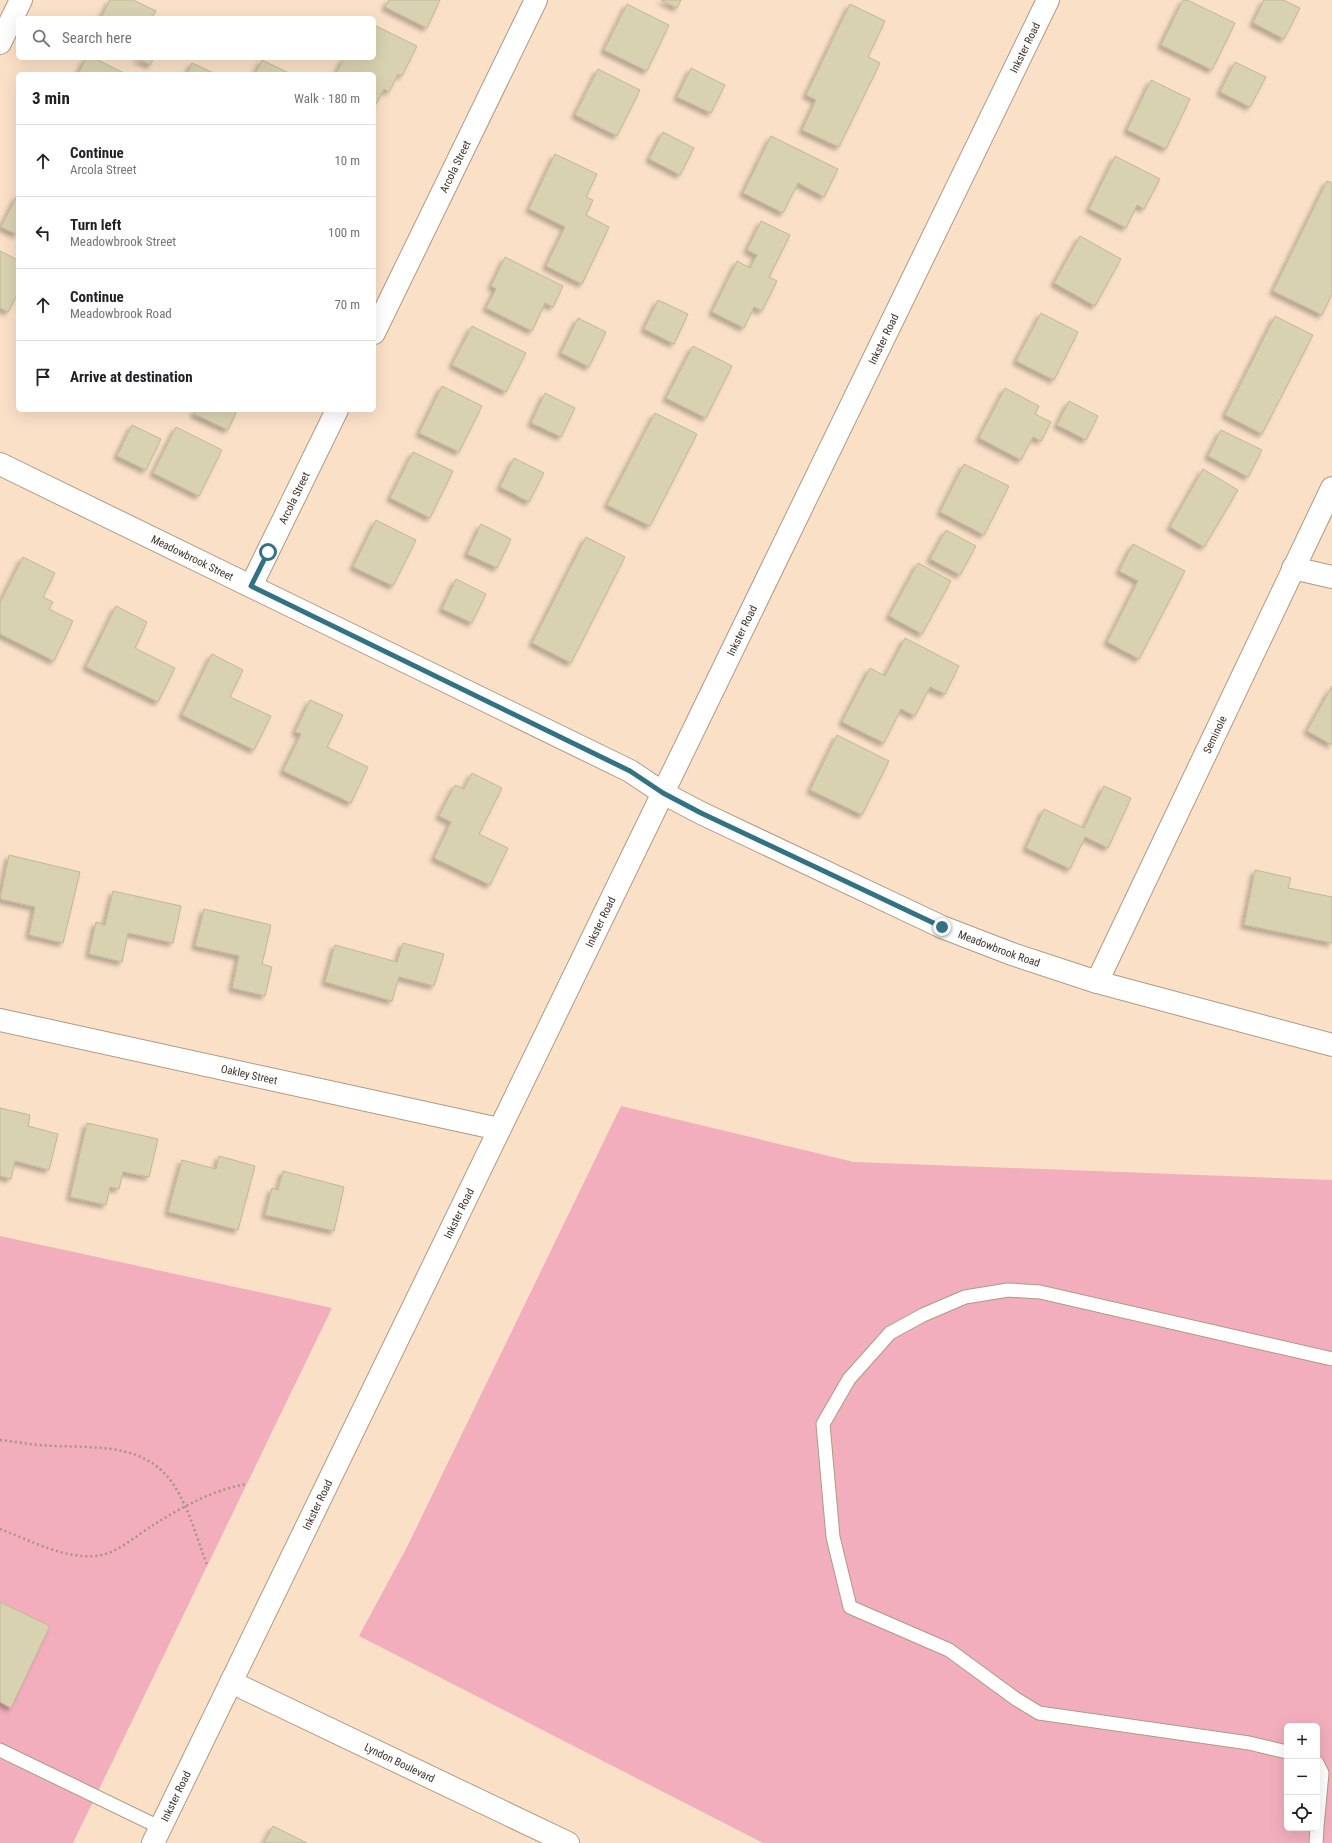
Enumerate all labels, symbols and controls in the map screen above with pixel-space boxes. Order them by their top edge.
search box [16,16,376,60]
street label: Inkster Road [1008,20,1043,75]
icon: search [30,27,52,49]
text: Search here [62,29,132,47]
text: 3 min [32,88,70,108]
text: Walk · 180 m [294,91,360,106]
street label: Arcola Street [437,139,474,195]
text: Continue [70,144,124,162]
icon: ahead [32,150,54,172]
text: 10 m [334,153,360,168]
text: Arcola Street [70,162,137,177]
text: Turn left [70,216,121,234]
icon: left [32,222,54,244]
text: 100 m [328,225,360,240]
text: Meadowbrook Street [70,234,176,249]
text: Continue [70,288,124,306]
icon: ahead [32,294,54,316]
text: 70 m [334,297,360,312]
text: Meadowbrook Road [70,306,172,321]
street label: Inkster Road [866,312,902,367]
icon: arrive [32,366,54,388]
text: Arrive at destination [70,368,193,386]
street label: Arcola Street [276,470,313,526]
street label: Meadowbrook Street [149,533,235,584]
route start [259,543,277,561]
street label: Inkster Road [725,603,760,658]
street label: Seminole [1201,714,1230,756]
street label: Inkster Road [583,895,619,949]
route end [933,918,951,936]
street label: Meadowbrook Road [956,928,1042,970]
street label: Oakley Street [220,1062,278,1087]
street label: Inkster Road [441,1186,477,1241]
street label: Inkster Road [300,1478,335,1532]
map controls [1284,1723,1320,1831]
button: + [1284,1723,1320,1759]
street label: Lyndon Boulevard [362,1741,437,1785]
button: − [1284,1759,1320,1795]
street label: Inkster Road [158,1769,194,1824]
button: locate [1284,1795,1320,1831]

